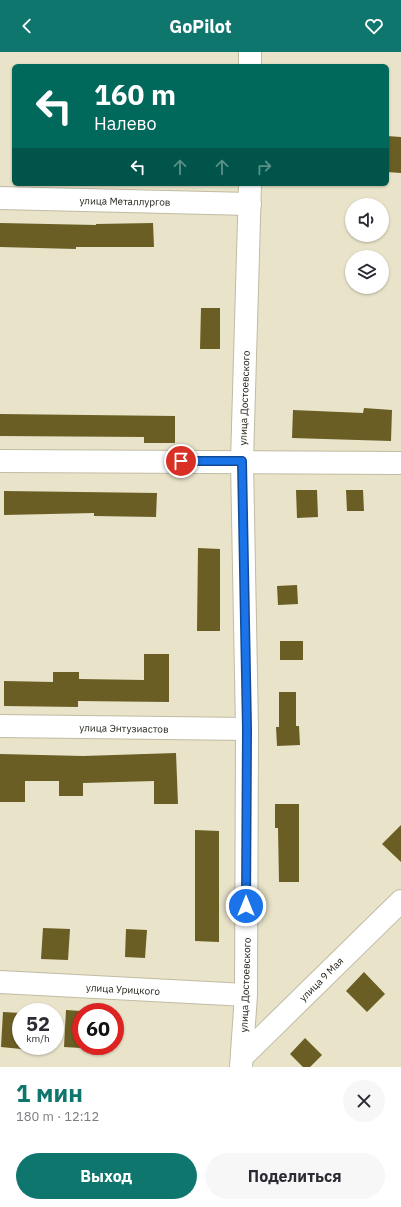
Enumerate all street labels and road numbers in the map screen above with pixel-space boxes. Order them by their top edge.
street label: улица Металлургов [79,194,171,209]
street label: улица Достоевского [236,350,253,446]
street label: улица Энтузиастов [79,721,169,736]
street label: улица Достоевского [237,937,254,1033]
street label: улица 9 Мая [297,955,346,1004]
street label: улица Урицкого [86,981,161,998]

